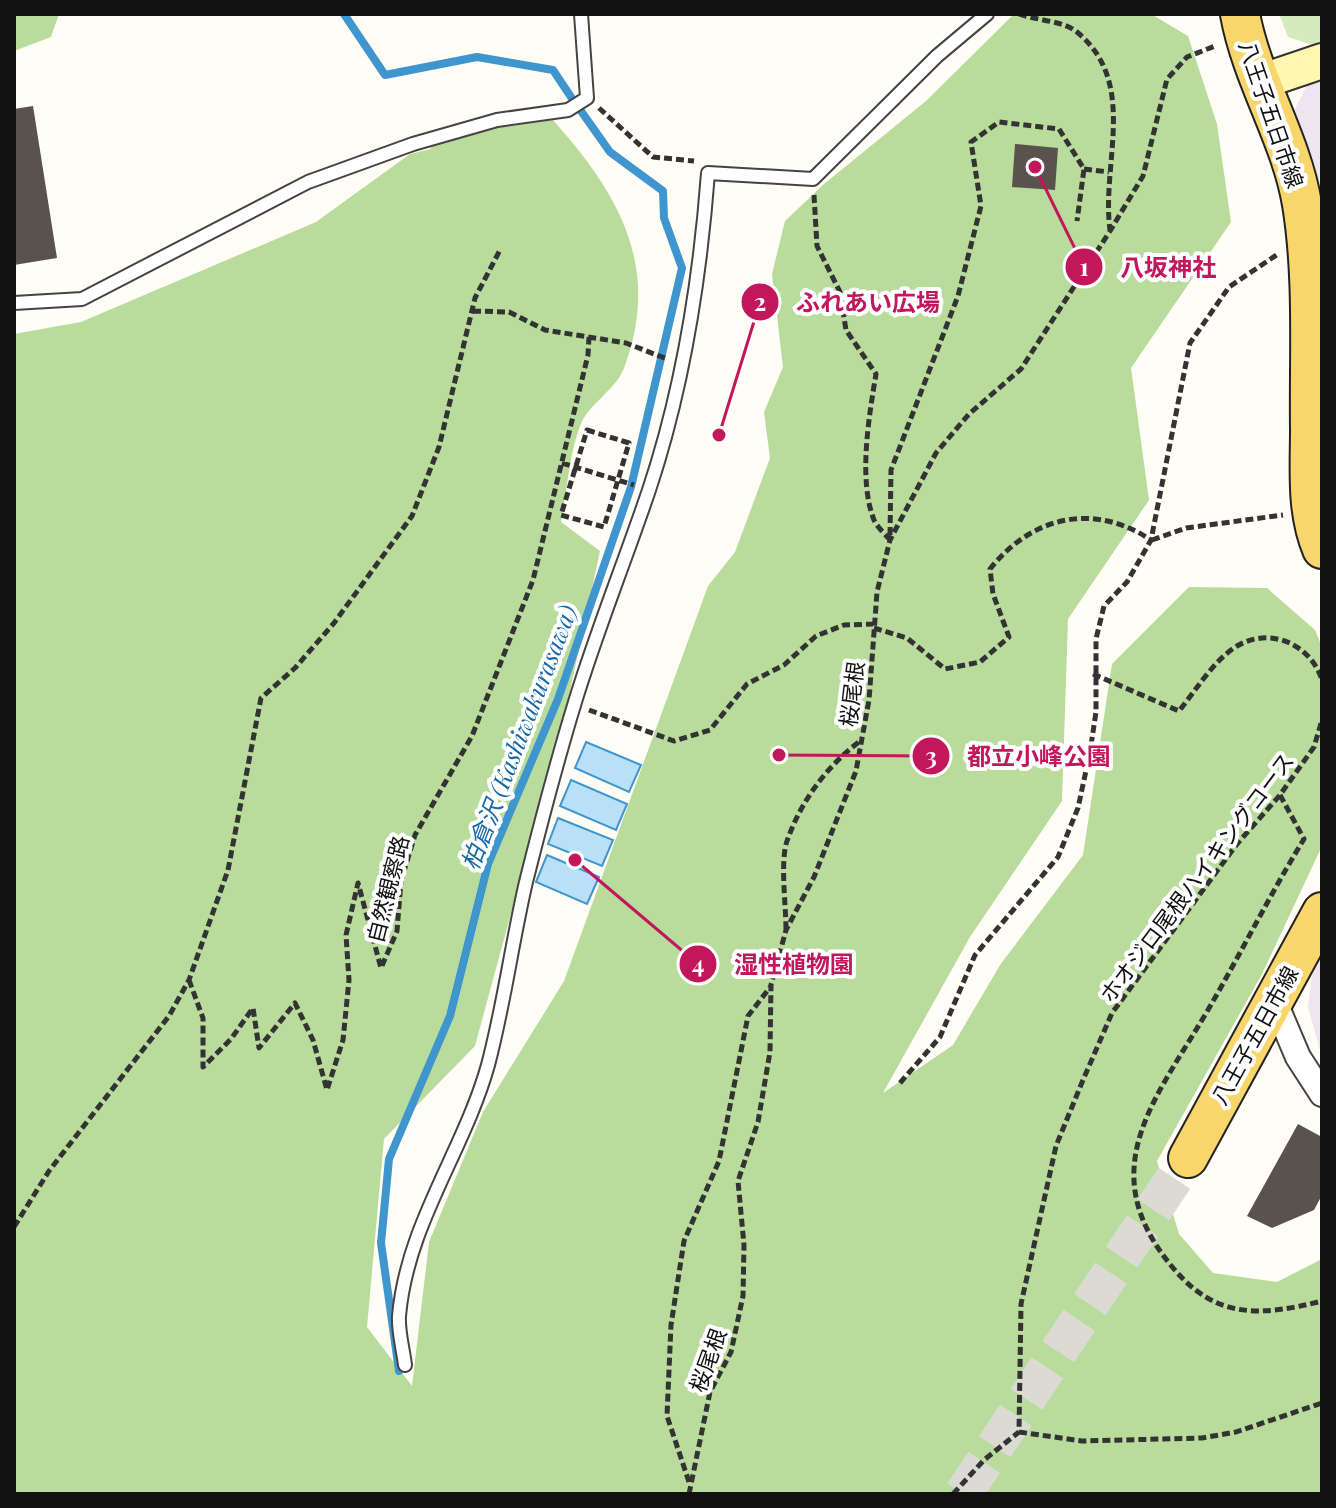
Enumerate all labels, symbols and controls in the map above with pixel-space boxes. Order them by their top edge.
street label: 八王子五日市線 [1233,36,1311,192]
callout: 八坂神社 [1064,243,1232,291]
text: 1 [1079,250,1089,282]
text: 八坂神社 [1120,250,1216,282]
callout: ふれあい広場 [740,278,956,326]
text: 2 [754,285,766,317]
text: ふれあい広場 [796,285,940,317]
water label: 柏倉沢 (Kashiwakurasawa) [453,600,583,874]
street label: 桜尾根 [832,659,870,729]
callout: 都立小峰公園 [911,732,1127,780]
text: 3 [925,739,937,771]
text: 都立小峰公園 [967,739,1111,771]
street label: ホオジロ尾根ハイキングコース [1092,746,1300,1008]
street label: 自然観察路 [359,832,415,946]
callout: 湿性植物園 [678,940,870,988]
text: 4 [692,947,704,979]
text: 湿性植物園 [734,947,854,979]
street label: 八王子五日市線 [1204,960,1304,1110]
street label: 桜尾根 [682,1324,732,1396]

